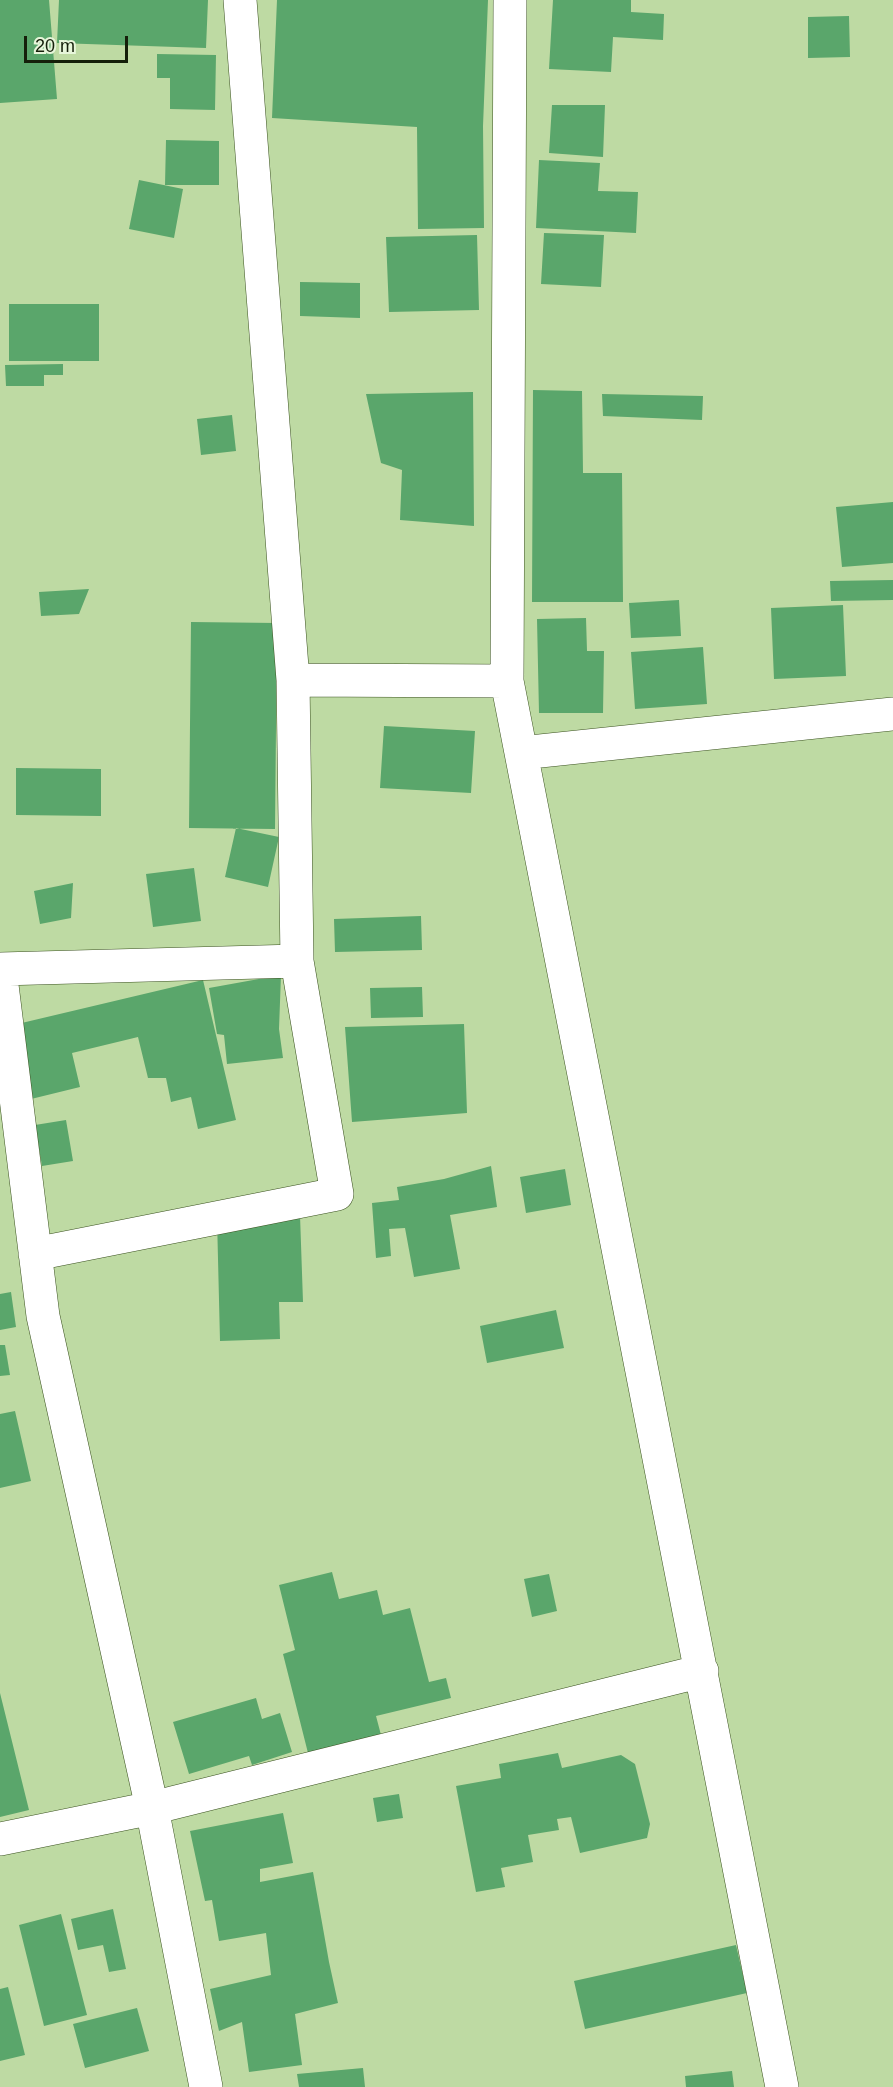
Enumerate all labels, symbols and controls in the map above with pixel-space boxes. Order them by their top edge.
scale bar [27,24,130,62]
text: 20 m [35,36,75,56]

